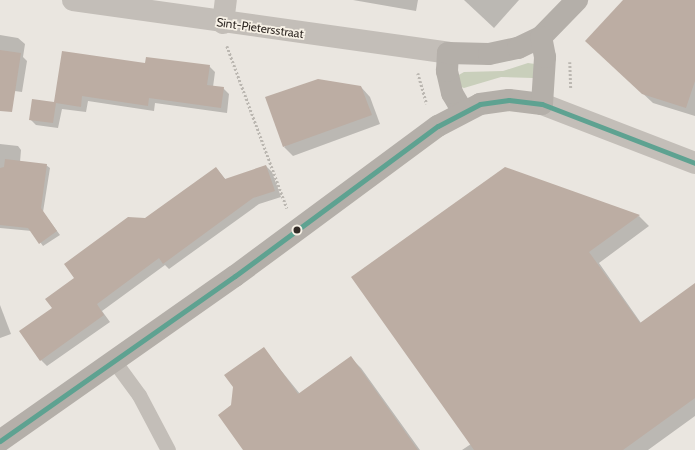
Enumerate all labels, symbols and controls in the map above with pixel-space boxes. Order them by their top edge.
street label: Sint-Pietersstraat [216,15,304,41]
unlabelled marker [292,225,302,235]

